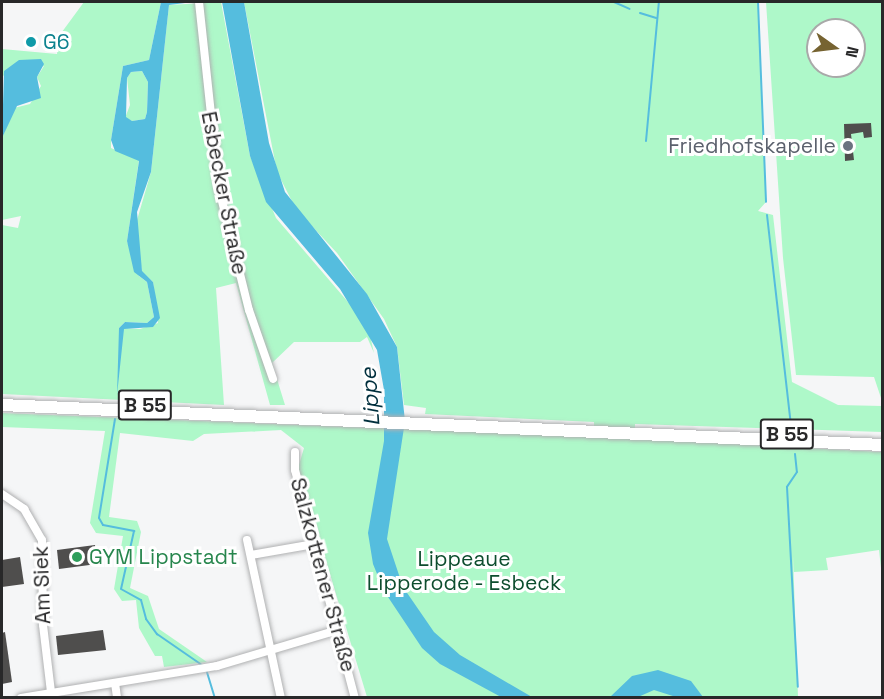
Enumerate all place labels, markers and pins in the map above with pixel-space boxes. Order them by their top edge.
place label: G6 [43,29,70,55]
marker: G6 [24,35,38,49]
place label: Friedhofskapelle [668,133,836,159]
marker: Friedhofskapelle [841,139,855,153]
place label: GYM Lippstadt [89,544,238,570]
marker: GYM Lippstadt [70,550,84,564]

